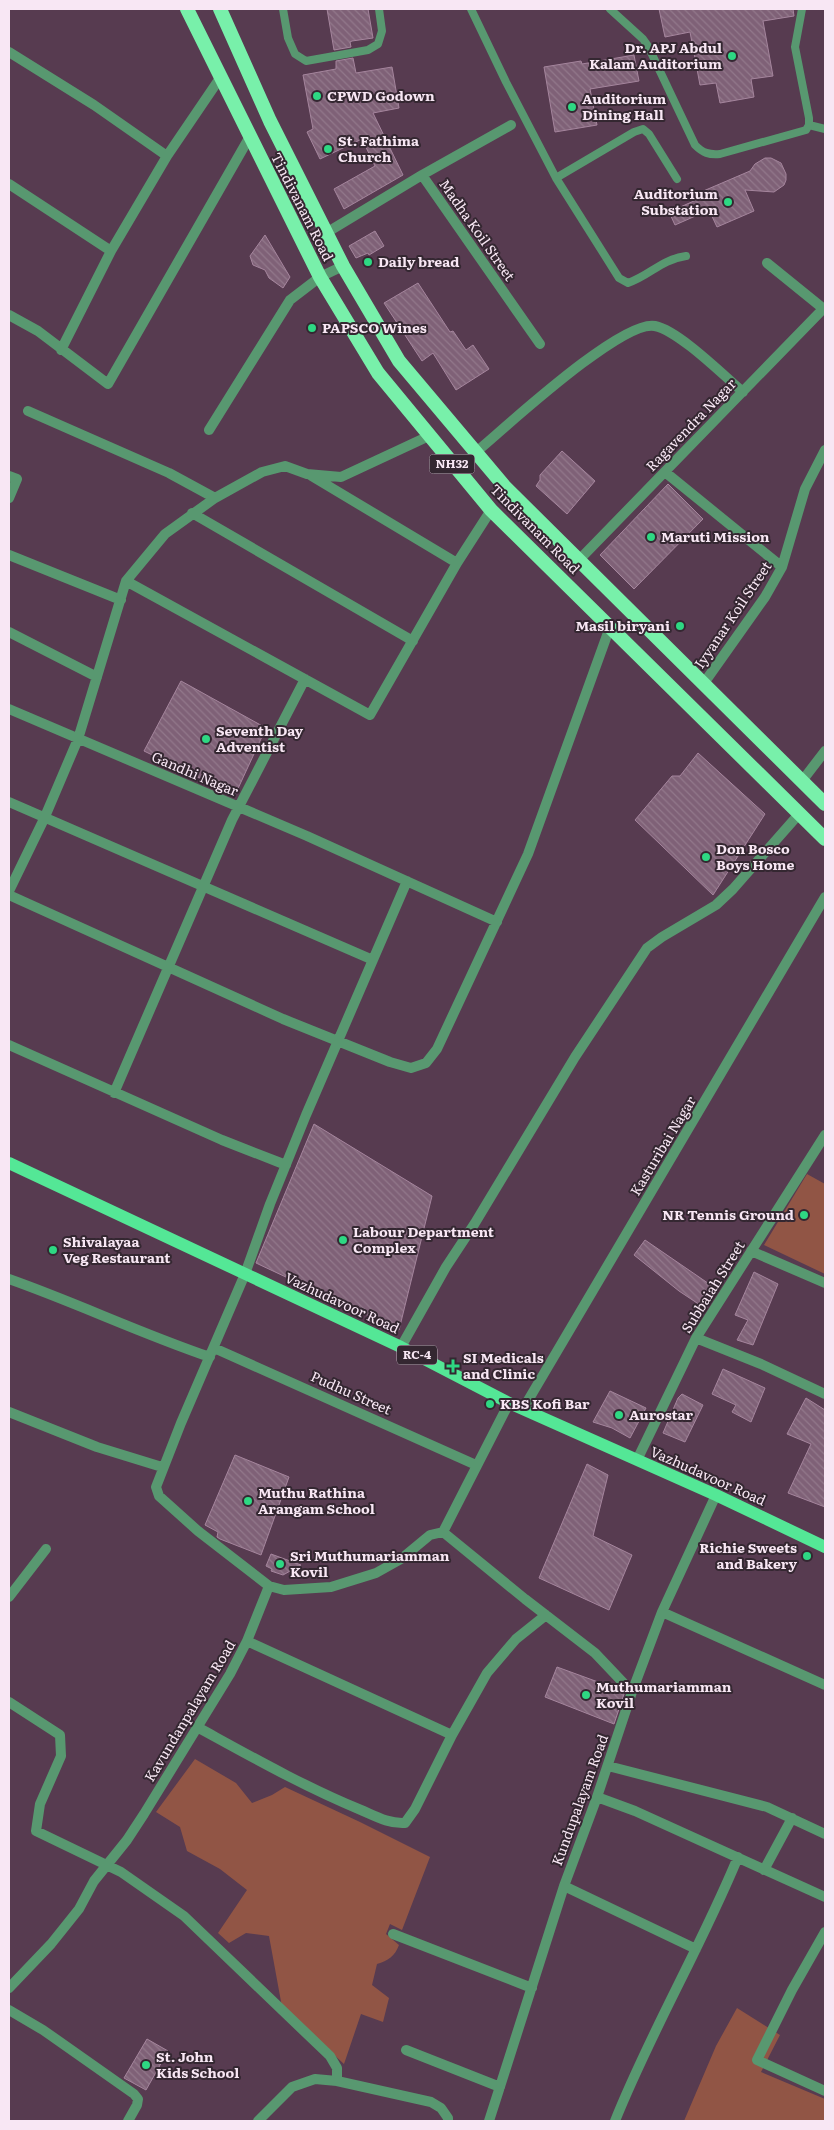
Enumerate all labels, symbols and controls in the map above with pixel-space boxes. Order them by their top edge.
place label: Dr. APJ Abdul Kalam Auditorium [589,37,722,73]
marker: Dr. APJ Abdul Kalam Auditorium [726,50,738,62]
place label: CPWD Godown [327,85,435,105]
place label: Auditorium Dining Hall [582,88,666,124]
marker: CPWD Godown [311,90,323,102]
marker: Auditorium Dining Hall [566,101,578,113]
place label: St. Fathima Church [338,130,420,166]
marker: St. Fathima Church [322,143,334,155]
street label: Tindivanam Road [267,149,339,265]
street label: Madha Koil Street [435,175,521,285]
place label: Auditorium Substation [634,183,718,219]
marker: Auditorium Substation [722,196,734,208]
place label: Daily bread [378,251,460,271]
marker: Daily bread [362,256,374,268]
place label: PAPSCO Wines [322,317,427,337]
marker: PAPSCO Wines [306,322,318,334]
street label: Ragavendra Nagar [641,373,740,475]
road number: NH32 [430,454,474,474]
street label: Tindivanam Road [486,479,585,578]
place label: Maruti Mission [661,526,770,546]
marker: Maruti Mission [645,531,657,543]
street label: Iyyanar Koil Street [689,557,776,672]
place label: Masil biryani [575,615,670,635]
marker: Masil biryani [674,620,686,632]
place label: Seventh Day Adventist [216,720,304,756]
marker: Seventh Day Adventist [200,733,212,745]
street label: Gandhi Nagar [149,746,242,801]
place label: Don Bosco Boys Home [716,838,794,874]
marker: Don Bosco Boys Home [700,851,712,863]
street label: Kasturibai Nagar [624,1092,700,1199]
place label: NR Tennis Ground [662,1204,794,1224]
marker: NR Tennis Ground [798,1209,810,1221]
place label: Labour Department Complex [353,1221,495,1257]
place label: Shivalayaa Veg Restaurant [63,1231,171,1267]
marker: Labour Department Complex [337,1234,349,1246]
street label: Subbaiah Street [676,1236,749,1336]
marker: Shivalayaa Veg Restaurant [47,1244,59,1256]
street label: Vazhudavoor Road [282,1267,404,1338]
road number: RC-4 [397,1346,437,1364]
place label: SI Medicals and Clinic [463,1347,544,1383]
marker: SI Medicals and Clinic [447,1360,459,1372]
street label: Pudhu Street [308,1365,395,1419]
place label: KBS Kofi Bar [500,1393,590,1413]
marker: KBS Kofi Bar [484,1398,496,1410]
place label: Aurostar [629,1404,694,1424]
marker: Aurostar [613,1409,625,1421]
street label: Vazhudavoor Road [647,1441,770,1510]
place label: Muthu Rathina Arangam School [258,1482,375,1518]
marker: Muthu Rathina Arangam School [242,1495,254,1507]
place label: Richie Sweets and Bakery [699,1537,797,1573]
place label: Sri Muthumariamman Kovil [290,1545,450,1581]
marker: Richie Sweets and Bakery [801,1550,813,1562]
marker: Sri Muthumariamman Kovil [274,1558,286,1570]
street label: Kavundanpalayam Road [139,1636,240,1785]
place label: Muthumariamman Kovil [596,1676,732,1712]
marker: Muthumariamman Kovil [580,1689,592,1701]
street label: Kundupalayam Road [546,1731,612,1868]
place label: St. John Kids School [156,2046,239,2082]
marker: St. John Kids School [140,2059,152,2071]

